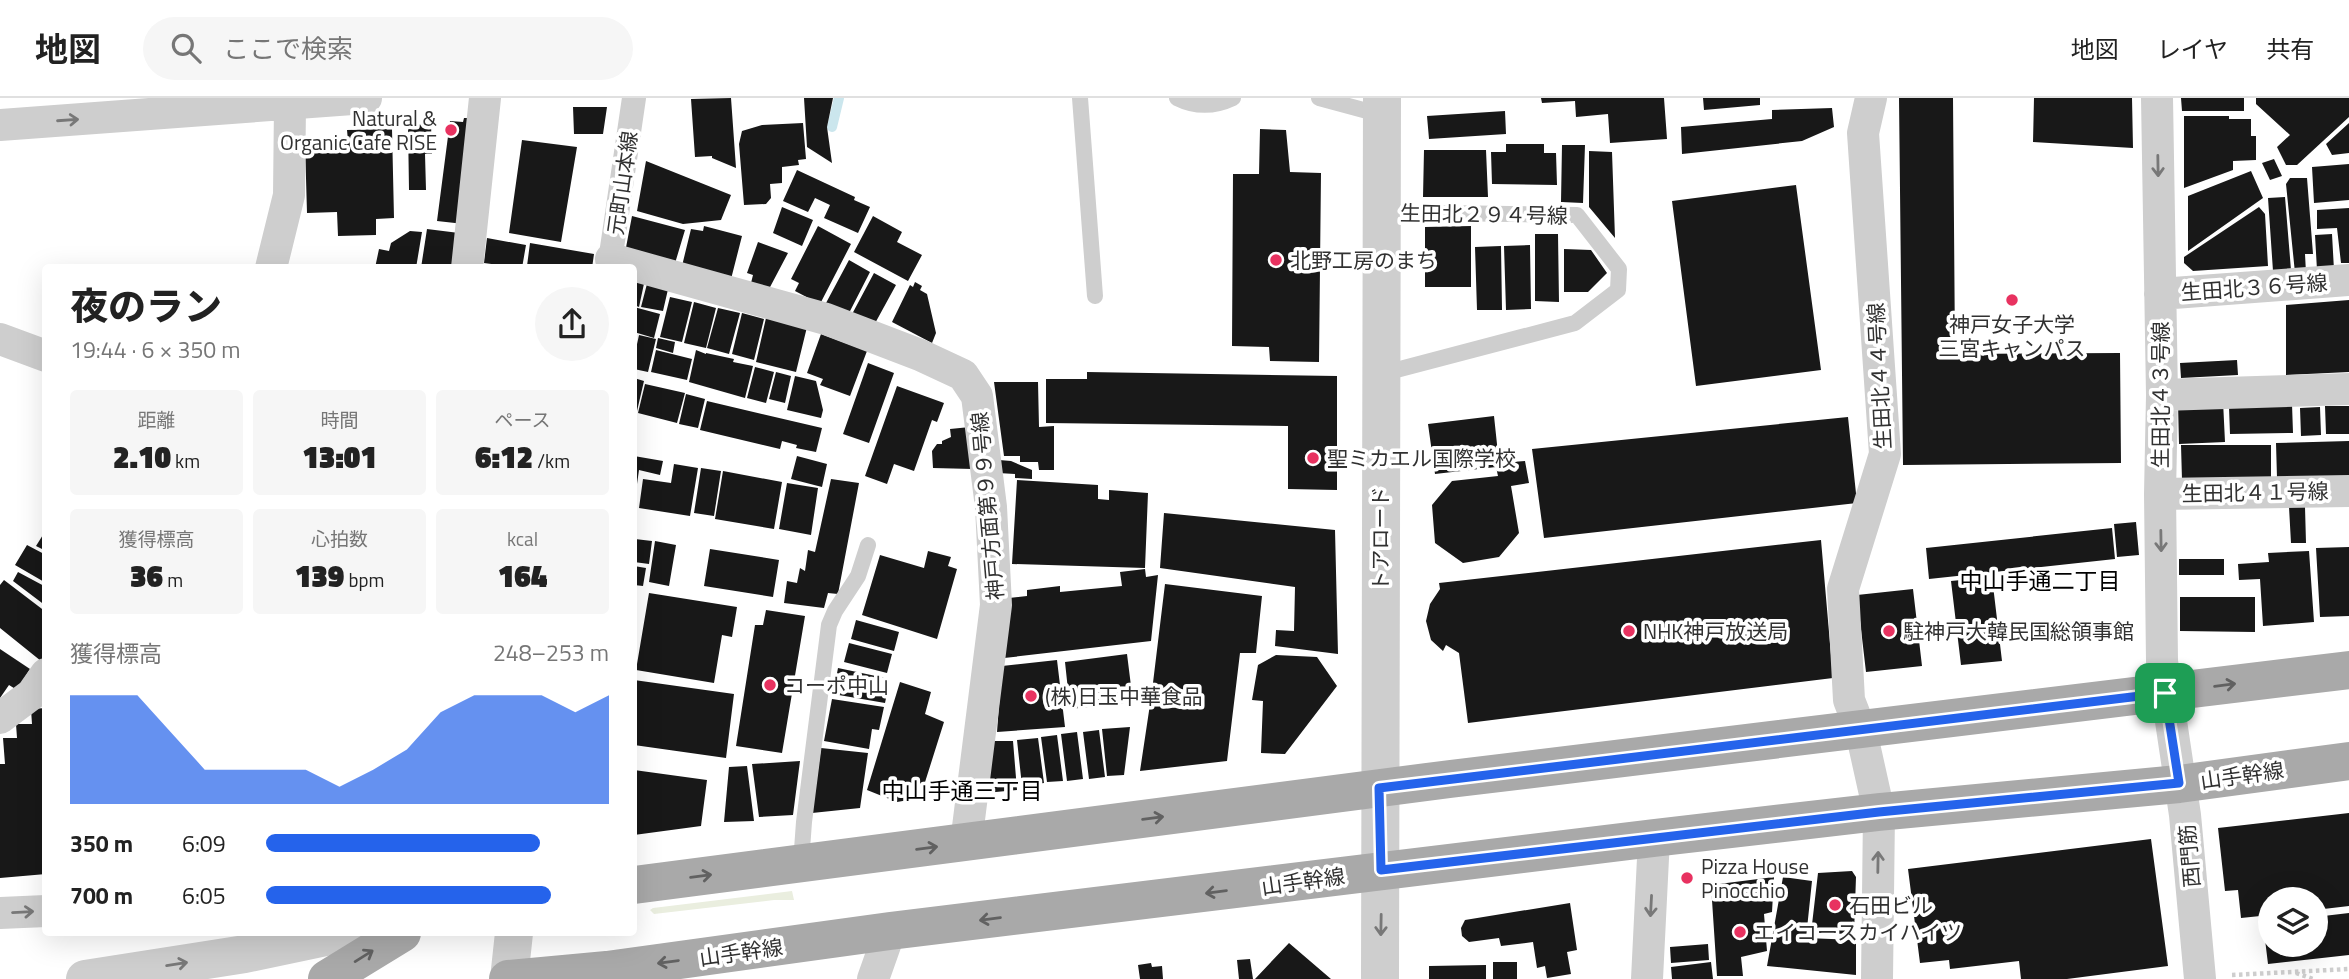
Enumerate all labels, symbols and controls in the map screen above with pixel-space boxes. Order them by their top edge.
search box [143,17,633,80]
text: 地図 [35,24,101,74]
icon: search [167,29,205,67]
text: ここで検索 [223,29,353,68]
text: 地図 [2071,31,2119,67]
text: レイヤ [2157,31,2228,67]
text: 共有 [2266,31,2314,67]
place label: Natural & Organic Cafe RISE [280,102,438,158]
one-way arrow [56,113,79,126]
marker: Natural & Organic Cafe RISE [443,122,459,138]
street label: 元町山本線 [599,129,645,237]
one-way arrow [2151,154,2165,177]
street label: 生田北２９４号線 [1400,197,1568,231]
place label: 北野工房のまち [1290,244,1437,276]
marker: 北野工房のまち [1268,252,1284,268]
street label: 生田北３６号線 [2180,266,2328,308]
text: 夜のラン [70,277,222,335]
button: share [535,287,609,361]
marker: 神戸女子大学 三宮キャンパス [2004,292,2020,308]
street label: 生田北４４号線 [1859,302,1899,450]
place label: 神戸女子大学 三宮キャンパス [1939,308,2086,364]
street label: 生田北４３号線 [2144,322,2176,469]
text: 19:44 · 6 × 350 m [70,332,240,367]
text: 距離 [137,405,176,434]
text: 時間 [320,405,359,434]
text: ペース [494,405,551,434]
street label: 神戸方面第９９号線 [963,410,1011,602]
text: 2.10 [113,434,171,480]
text: 13:01 [302,434,377,480]
text: 6:12 [475,434,533,480]
place label: 聖ミカエル国際学校 [1327,442,1516,474]
text: km [171,446,200,475]
text: /km [533,446,570,475]
marker: 聖ミカエル国際学校 [1305,450,1321,466]
street label: 生田北４１号線 [2181,475,2329,509]
street label: トアロード [1364,487,1396,592]
text: 獲得標高 [118,524,195,553]
text: 心拍数 [311,524,368,553]
text: kcal [507,524,538,553]
one-way arrow [2154,529,2168,552]
text: 36 [130,553,163,599]
text: 139 [295,553,344,599]
text: 164 [498,553,547,599]
district label: 中山手通二丁目 [1960,563,2121,598]
text: m [163,565,183,594]
text: bpm [344,565,384,594]
place label: NHK神戸放送局 [1643,615,1788,647]
place label: 駐神戸大韓民国総領事館 [1903,615,2134,647]
marker: NHK神戸放送局 [1621,623,1637,639]
marker: 駐神戸大韓民国総領事館 [1881,623,1897,639]
text: 248–253 m [493,635,609,670]
text: 獲得標高 [70,636,162,671]
pin [2135,663,2195,723]
place label: コーポ中山 [784,669,889,701]
icon: arrive [2146,674,2184,712]
marker: コーポ中山 [762,677,778,693]
one-way arrow [2213,679,2236,692]
place label: (株)日玉中華食品 [1045,680,1203,712]
marker: (株)日玉中華食品 [1023,688,1039,704]
street label: 山手幹線 [2198,753,2286,797]
district label: 中山手通三丁目 [882,773,1043,808]
one-way arrow [1141,812,1163,825]
street label: 西門筋 [2170,823,2208,889]
text: 350 m [70,826,133,861]
text: 6:09 [182,826,226,861]
one-way arrow [915,841,938,854]
place label: Pizza House Pinocchio [1701,850,1809,906]
one-way arrow [1872,851,1885,874]
street label: 山手幹線 [1259,859,1347,903]
one-way arrow [689,870,712,883]
marker: Pizza House Pinocchio [1679,870,1695,886]
text: 700 m [70,878,133,913]
text: 6:05 [182,878,226,913]
one-way arrow [1206,886,1228,899]
map controls [2258,887,2328,957]
button: layers [2258,887,2328,957]
place label: 石田ビル [1849,889,1933,921]
one-way arrow [1644,894,1657,917]
marker: 石田ビル [1827,897,1843,913]
one-way arrow [11,905,34,918]
one-way arrow [980,913,1002,926]
one-way arrow [1374,913,1387,936]
place label: エイコースカイハイツ [1754,916,1962,948]
marker: エイコースカイハイツ [1732,924,1748,940]
street label: 山手幹線 [697,930,785,974]
one-way arrow [354,948,374,962]
one-way arrow [657,956,680,969]
one-way arrow [165,958,188,971]

